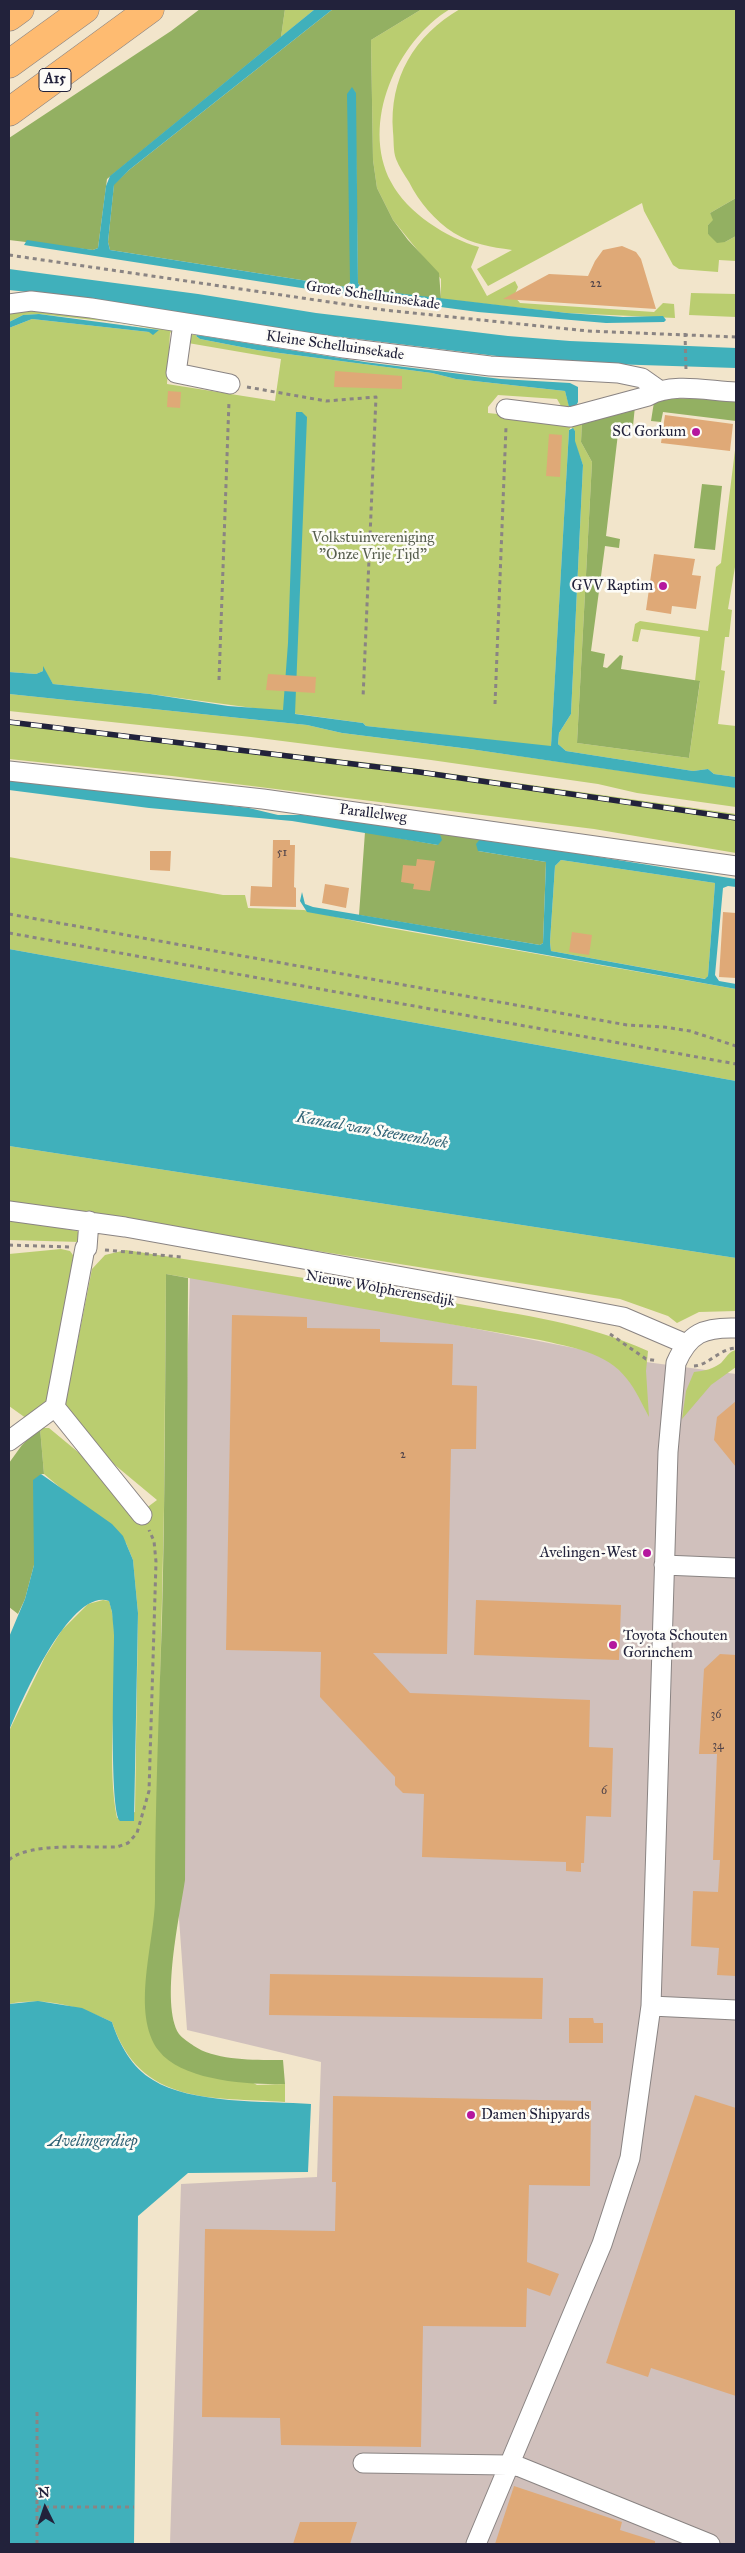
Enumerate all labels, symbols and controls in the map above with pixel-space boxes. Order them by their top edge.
road number: A15 [39,68,71,92]
house number: 22 [590,277,602,291]
street label: Grote Schelluinsekade [305,278,441,314]
street label: Kleine Schelluinsekade [265,327,405,365]
place label: SC Gorkum [612,423,686,441]
marker: SC Gorkum [690,426,702,438]
park label: Volkstuinvereniging "Onze Vrije Tijd" [312,529,434,564]
place label: GVV Raptim [572,577,653,595]
marker: GVV Raptim [657,580,669,592]
street label: Parallelweg [338,801,408,827]
house number: 51 [277,846,287,860]
water label: Kanaal van Steenenhoek [295,1108,449,1154]
street label: Nieuwe Wolpherensedijk [304,1267,456,1311]
house number: 2 [400,1448,406,1462]
place label: Avelingen-West [540,1544,637,1562]
marker: Avelingen-West [641,1547,653,1559]
place label: Toyota Schouten Gorinchem [623,1627,728,1662]
marker: Toyota Schouten Gorinchem [607,1639,619,1651]
house number: 36 [711,1708,721,1722]
house number: 34 [712,1739,724,1753]
house number: 6 [601,1784,607,1798]
place label: Damen Shipyards [481,2106,590,2124]
marker: Damen Shipyards [465,2109,477,2121]
water label: Avelingerdiep [48,2132,138,2152]
north arrow [20,2483,70,2533]
text: N [37,2484,50,2501]

